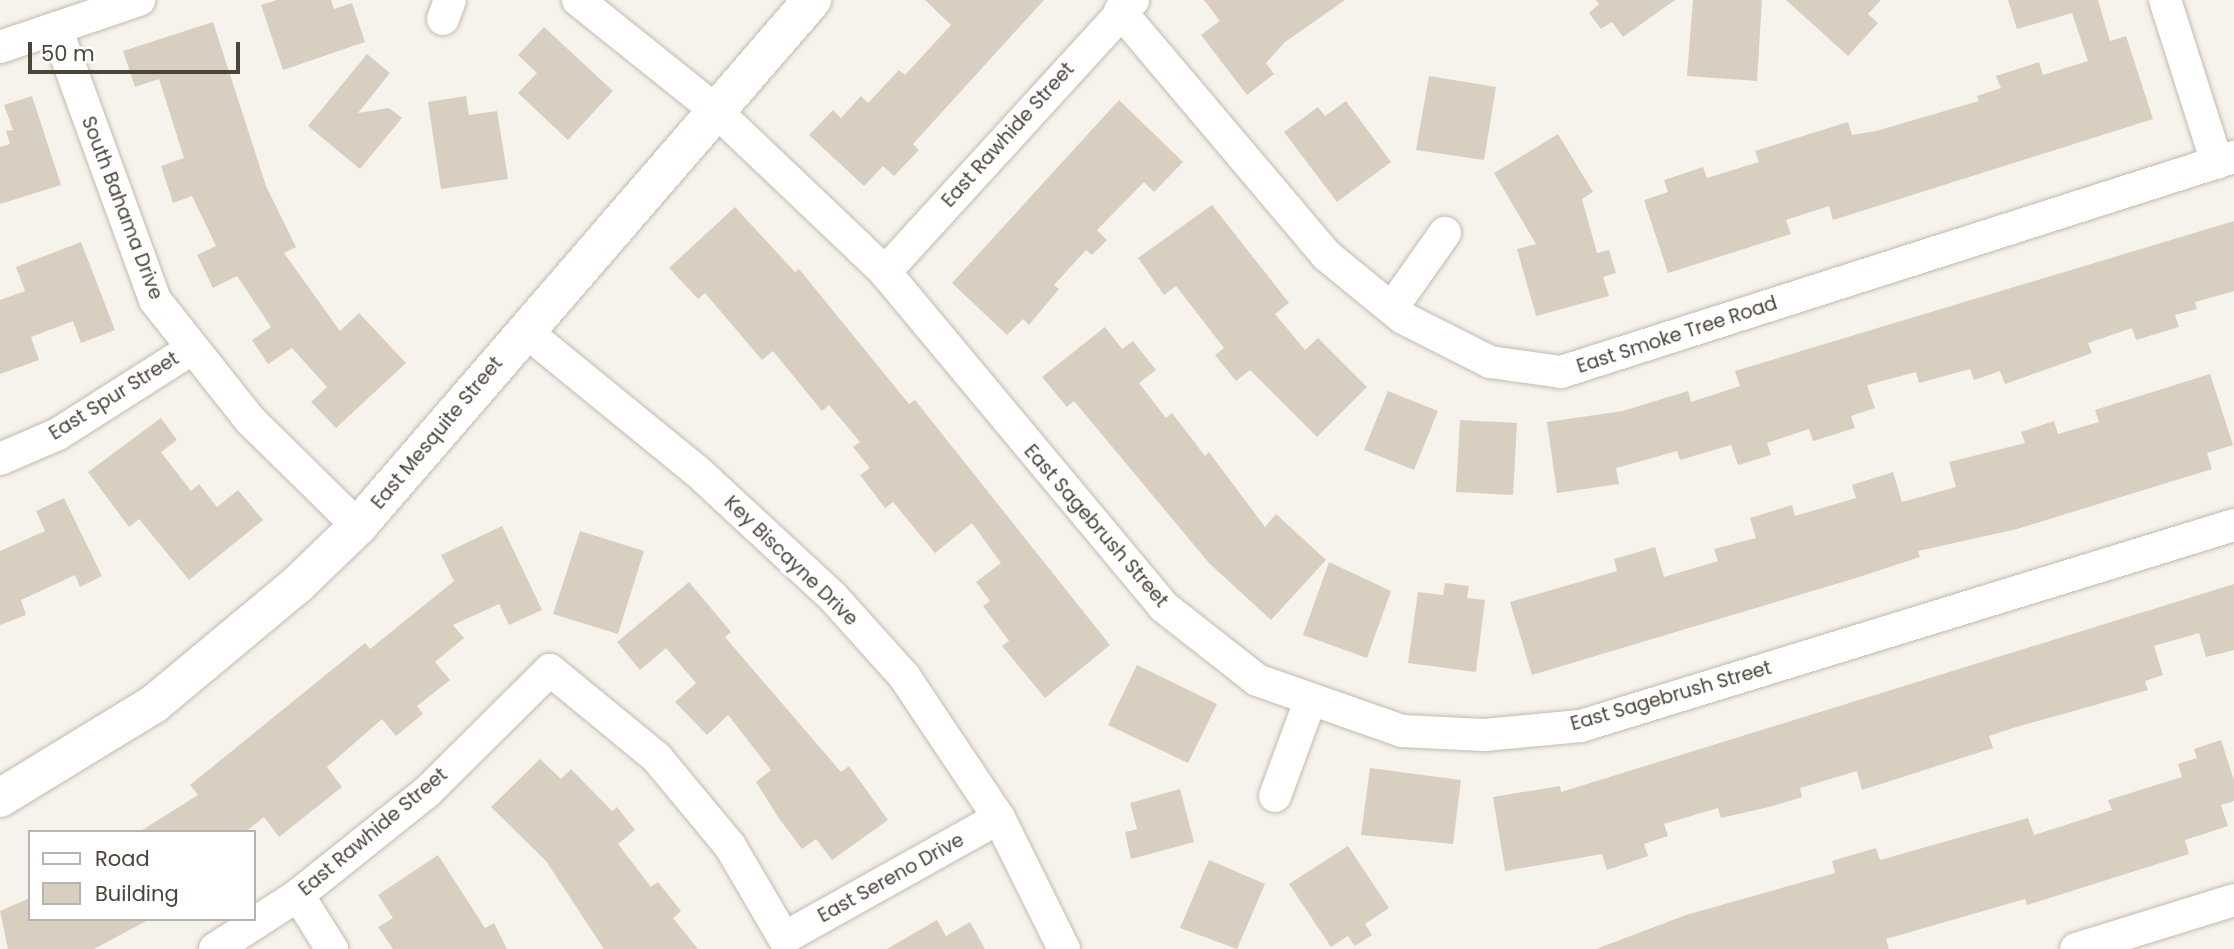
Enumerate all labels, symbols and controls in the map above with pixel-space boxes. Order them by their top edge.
scale bar [32,28,243,72]
text: 50 m [41,39,95,68]
street label: East Rawhide Street [937,58,1079,212]
street label: South Bahama Drive [77,113,167,303]
street label: East Smoke Tree Road [1574,292,1780,378]
street label: East Spur Street [45,347,183,445]
street label: East Mesquite Street [367,352,507,514]
street label: East Sagebrush Street [1019,440,1173,612]
street label: Key Biscayne Drive [719,491,863,631]
street label: East Sagebrush Street [1568,656,1774,736]
street label: East Rawhide Street [294,763,452,901]
street label: East Sereno Drive [814,828,968,928]
legend [28,830,256,921]
text: Road [95,844,150,873]
text: Building [95,879,179,908]

